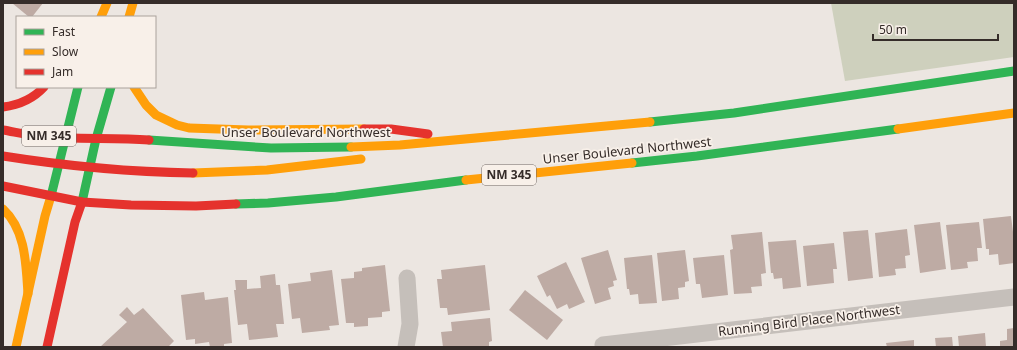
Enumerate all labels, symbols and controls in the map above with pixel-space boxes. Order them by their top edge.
legend [16,16,156,88]
scale bar [873,16,998,42]
text: 50 m [879,21,907,38]
text: Fast [52,23,76,40]
text: Slow [52,43,79,60]
text: Jam [51,63,73,80]
street label: Unser Boulevard Northwest [221,123,391,141]
road number: NM 345 [22,126,76,146]
street label: Unser Boulevard Northwest [542,132,712,168]
road number: NM 345 [482,165,536,185]
street label: Running Bird Place Northwest [717,300,901,340]

